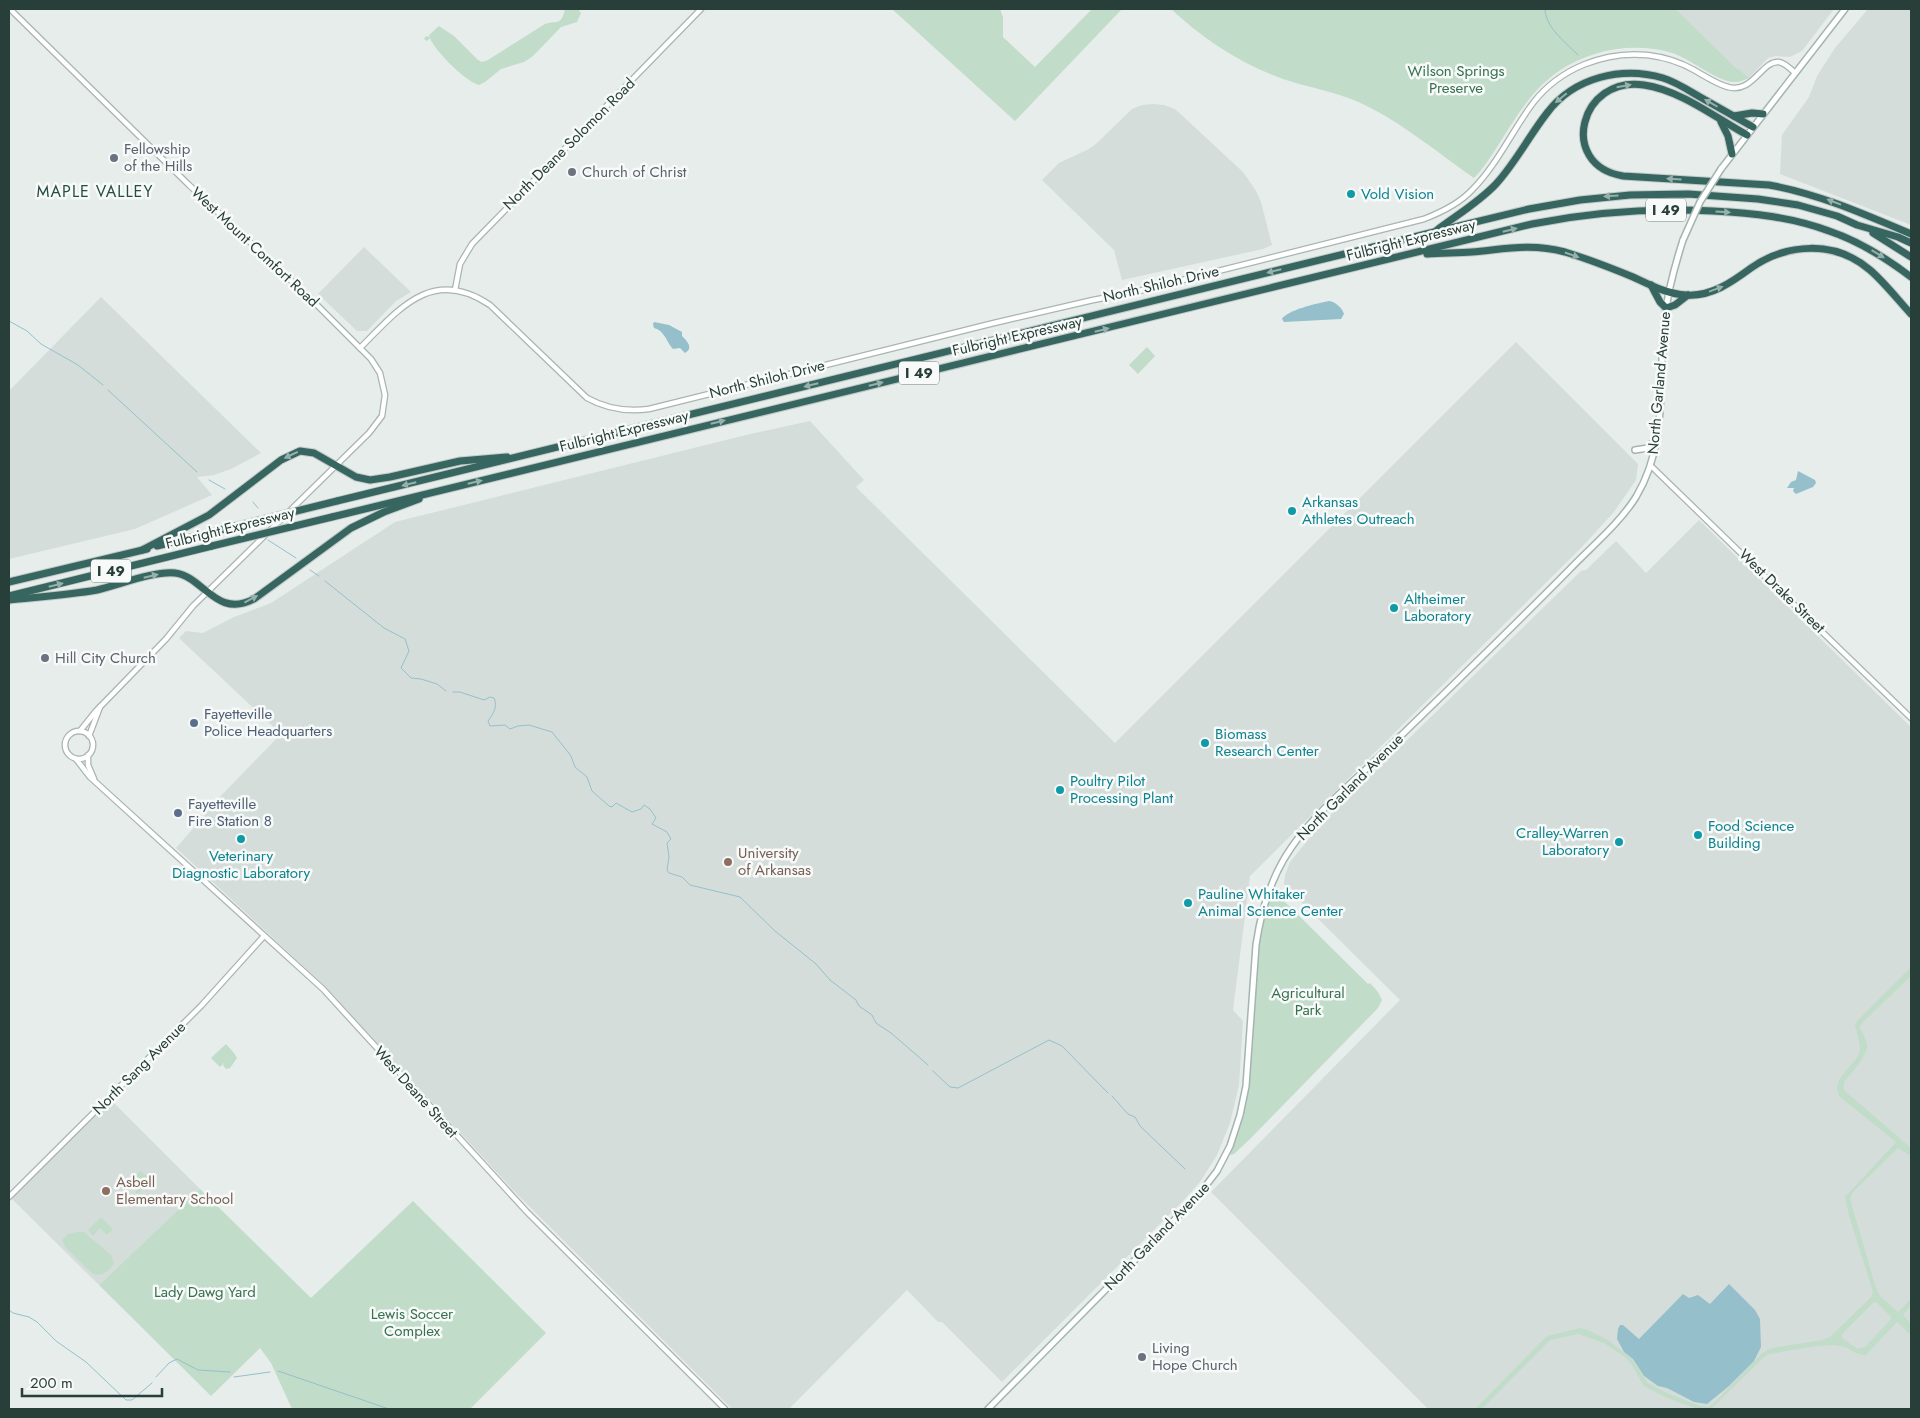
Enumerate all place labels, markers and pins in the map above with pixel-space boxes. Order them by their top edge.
place label: Fellowship of the Hills [124,138,192,177]
marker: Fellowship of the Hills [108,152,120,164]
place label: Church of Christ [582,161,687,183]
marker: Church of Christ [566,166,578,178]
place label: Vold Vision [1361,183,1434,205]
marker: Vold Vision [1345,188,1357,200]
place label: Arkansas Athletes Outreach [1302,491,1415,530]
marker: Arkansas Athletes Outreach [1286,505,1298,517]
place label: Altheimer Laboratory [1404,588,1471,627]
marker: Altheimer Laboratory [1388,602,1400,614]
place label: Hill City Church [55,647,156,669]
marker: Hill City Church [39,652,51,664]
place label: Fayetteville Police Headquarters [204,703,332,742]
marker: Fayetteville Police Headquarters [188,717,200,729]
place label: Biomass Research Center [1215,723,1320,762]
marker: Biomass Research Center [1199,737,1211,749]
place label: Poultry Pilot Processing Plant [1070,770,1174,809]
marker: Poultry Pilot Processing Plant [1054,784,1066,796]
place label: Fayetteville Fire Station 8 [188,793,272,832]
marker: Fayetteville Fire Station 8 [172,807,184,819]
place label: Food Science Building [1708,815,1795,854]
place label: Cralley-Warren Laboratory [1516,822,1609,861]
marker: Food Science Building [1692,829,1704,841]
marker: Veterinary Diagnostic Laboratory [235,833,247,845]
marker: Cralley-Warren Laboratory [1613,836,1625,848]
place label: University of Arkansas [738,842,811,881]
place label: Veterinary Diagnostic Laboratory [172,845,310,884]
marker: University of Arkansas [722,856,734,868]
place label: Pauline Whitaker Animal Science Center [1198,883,1344,922]
marker: Pauline Whitaker Animal Science Center [1182,897,1194,909]
place label: Asbell Elementary School [116,1171,233,1210]
marker: Asbell Elementary School [100,1185,112,1197]
place label: Living Hope Church [1152,1337,1238,1376]
marker: Living Hope Church [1136,1351,1148,1363]

